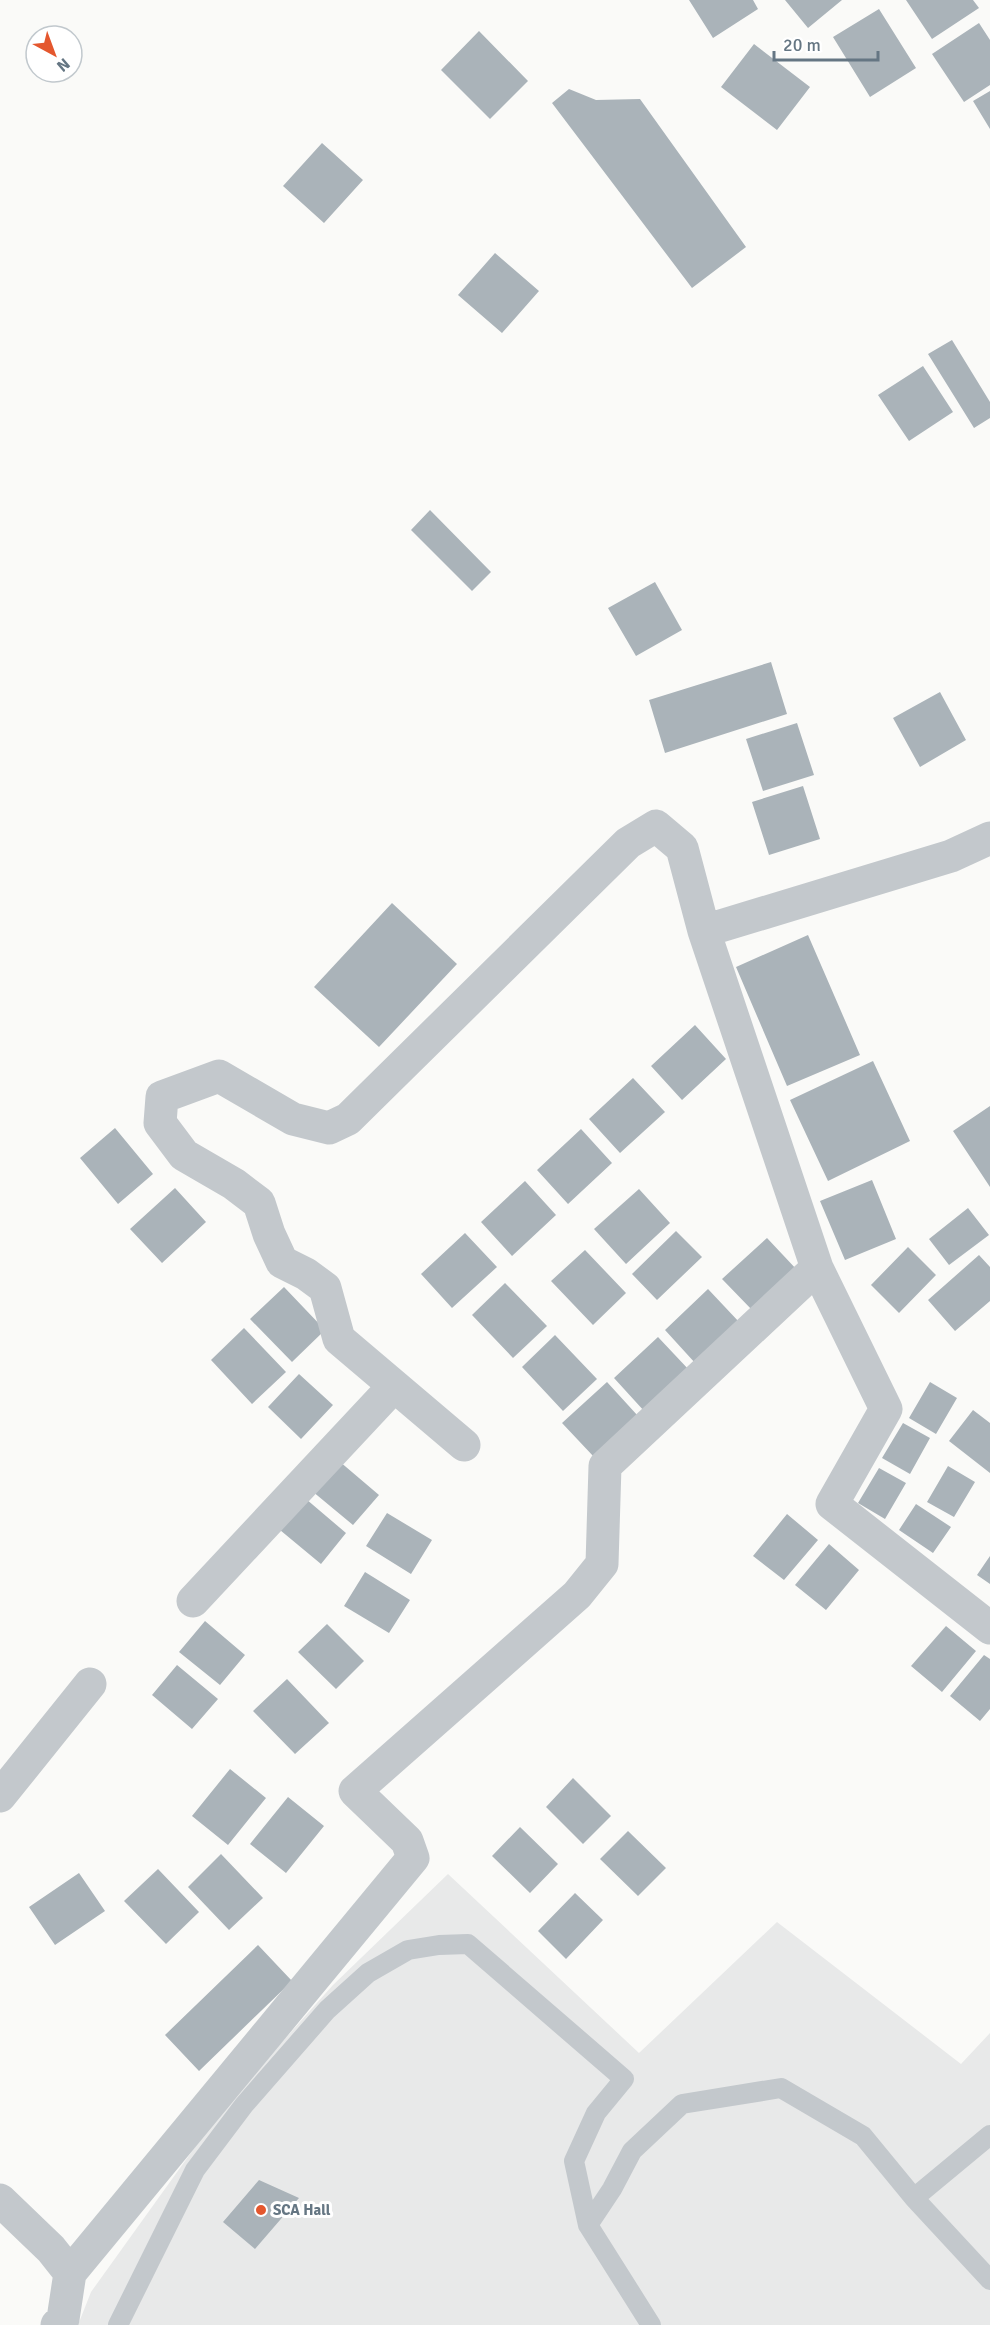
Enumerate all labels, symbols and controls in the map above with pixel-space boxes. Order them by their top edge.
north arrow [24,24,84,84]
scale bar [774,24,878,62]
text: 20 m [783,34,821,56]
text: N [52,53,74,76]
place label: SCA Hall [273,2201,331,2219]
marker: SCA Hall [254,2203,268,2217]

